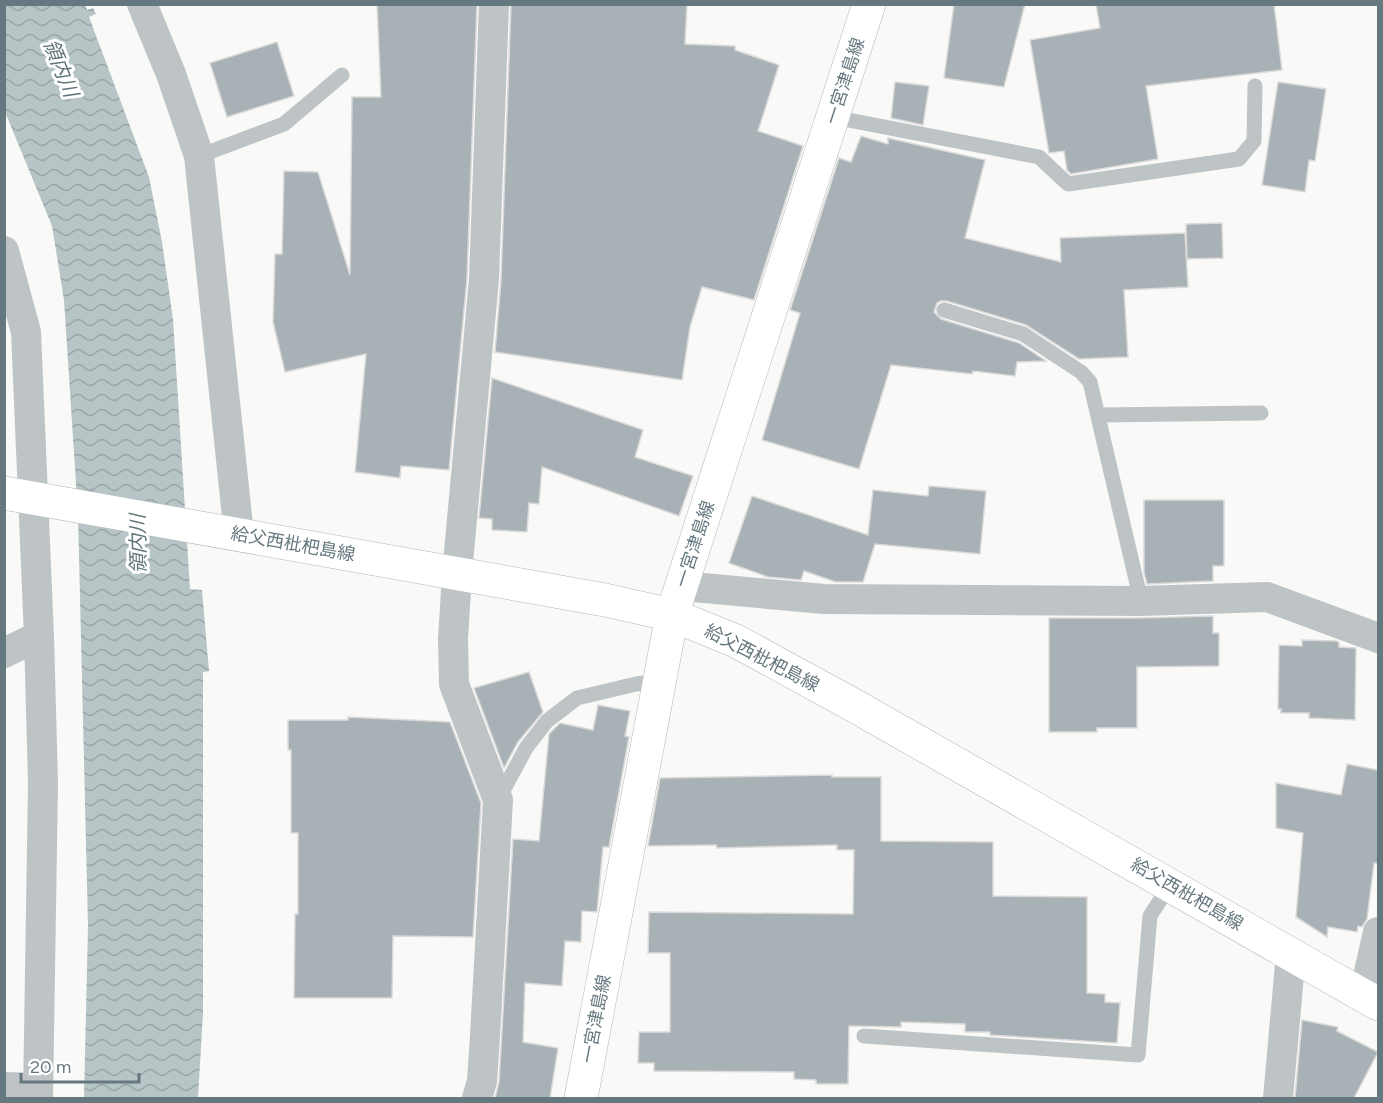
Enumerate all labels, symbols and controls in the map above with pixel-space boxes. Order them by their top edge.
street label: 一宮津島線 [821,35,869,127]
water label: 領内川 [39,36,84,102]
street label: 一宮津島線 [671,498,719,590]
water label: 領内川 [125,512,151,574]
street label: 給父西枇杷島線 [229,522,357,566]
street label: 給父西枇杷島線 [701,620,823,696]
street label: 給父西枇杷島線 [1127,853,1247,935]
street label: 一宮津島線 [577,973,615,1065]
scale bar [21,1046,140,1084]
text: 20 m [30,1056,71,1078]

